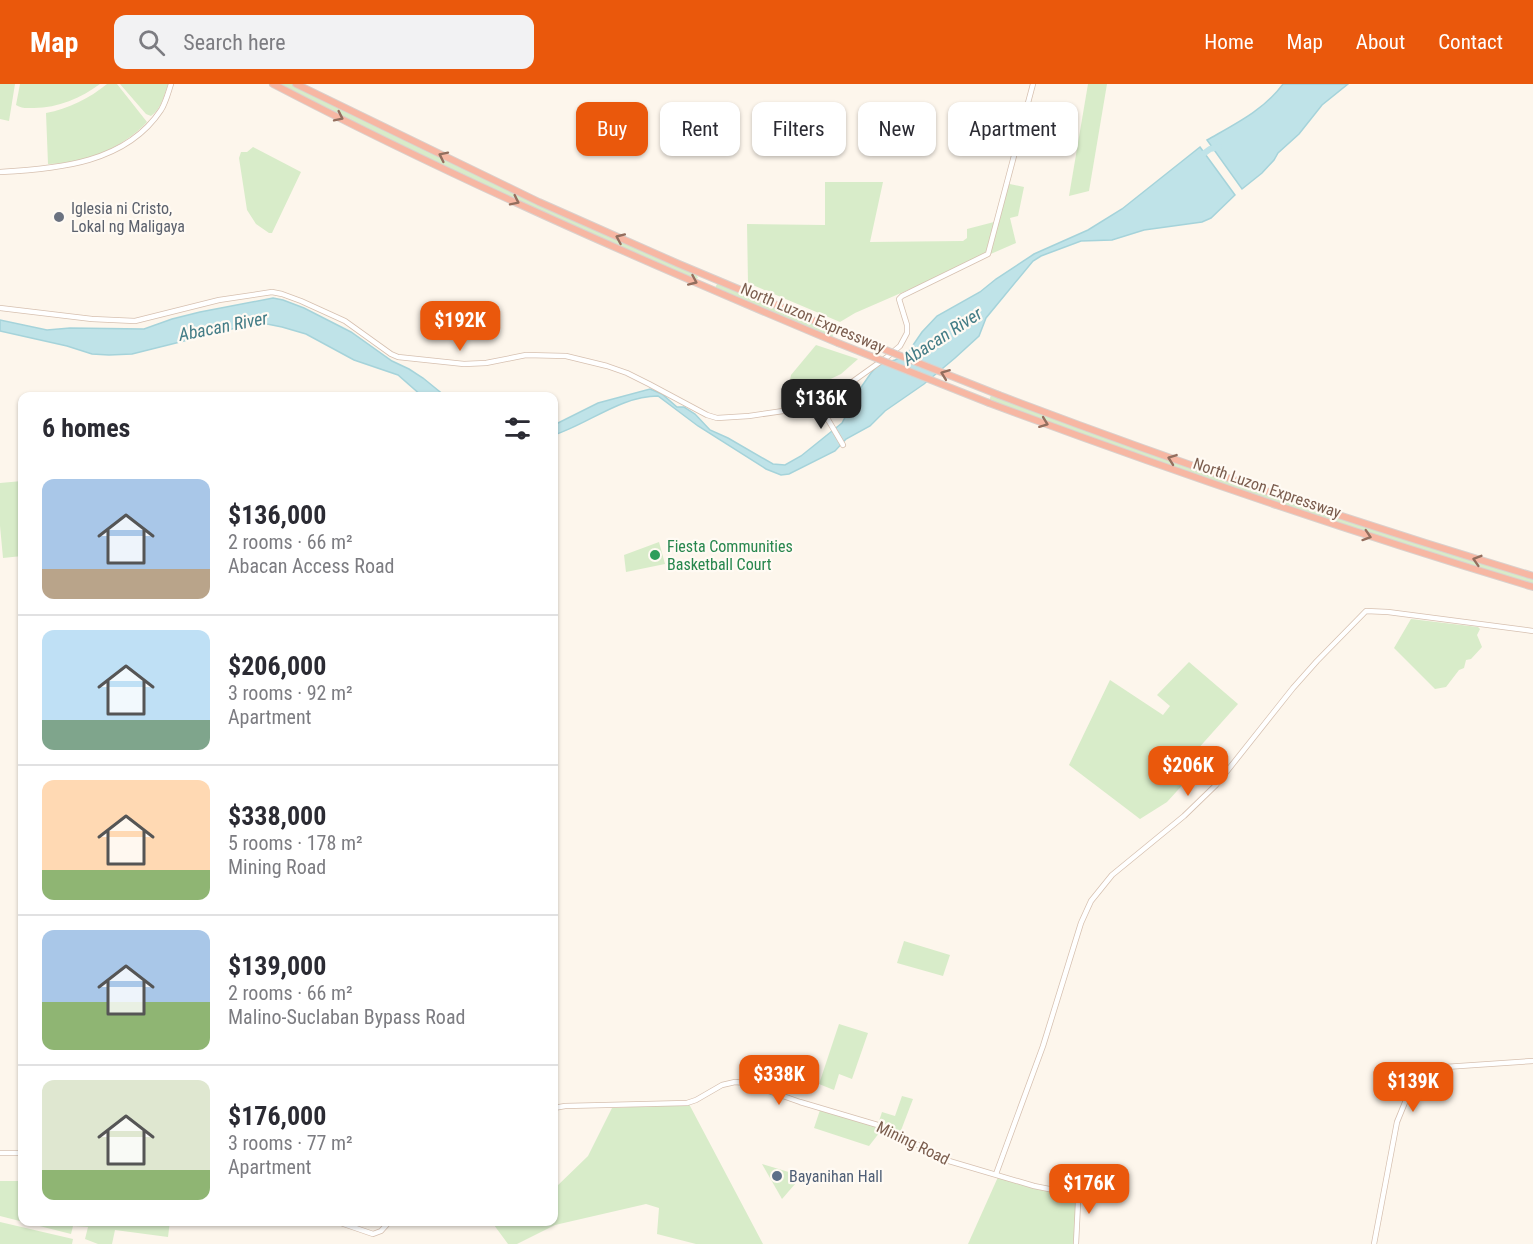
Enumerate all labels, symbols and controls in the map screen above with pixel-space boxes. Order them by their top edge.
search box [114,15,534,69]
text: Map [30,26,78,59]
icon: search [135,26,168,59]
text: Search here [183,30,286,55]
text: Home [1204,30,1254,54]
text: Map [1287,30,1323,54]
text: About [1356,30,1405,54]
text: Contact [1438,30,1503,54]
chip: Buy [576,102,648,156]
chip: Rent [660,102,740,156]
chip: Filters [752,102,846,156]
chip: New [858,102,936,156]
chip: Apartment [948,102,1078,156]
one-way arrow [333,110,344,122]
one-way arrow [439,152,450,163]
one-way arrow [508,194,519,206]
place label: Iglesia ni Cristo, Lokal ng Maligaya [71,199,185,236]
marker: Iglesia ni Cristo, Lokal ng Maligaya [52,210,66,224]
one-way arrow [616,233,627,245]
one-way arrow [686,274,697,286]
street label: North Luzon Expressway [738,279,888,357]
pin: $192K [418,301,502,352]
water label: Abacan River [898,302,986,370]
water label: Abacan River [176,307,270,345]
text: $192K [434,308,486,332]
one-way arrow [940,369,951,381]
pin: $136K [779,379,863,430]
text: $136K [795,386,847,410]
icon: filters [501,412,534,445]
text: 6 homes [42,413,130,443]
one-way arrow [1038,416,1049,429]
one-way arrow [1167,454,1178,467]
street label: North Luzon Expressway [1191,454,1344,522]
text: $136,000 [228,500,326,530]
icon: home [90,503,162,575]
one-way arrow [1361,528,1372,541]
text: 2 rooms · 66 m² [228,530,353,554]
place label: Fiesta Communities Basketball Court [667,537,793,574]
marker: Fiesta Communities Basketball Court [648,548,662,562]
text: Abacan Access Road [228,554,394,578]
one-way arrow [1472,554,1483,567]
text: $206,000 [228,651,326,681]
icon: home [90,654,162,726]
text: 3 rooms · 92 m² [228,681,353,705]
text: Apartment [228,705,312,729]
pin: $206K [1146,746,1230,797]
text: $206K [1162,753,1214,777]
text: $338,000 [228,801,326,831]
icon: home [90,804,162,876]
text: 5 rooms · 178 m² [228,831,363,855]
text: Mining Road [228,855,326,879]
text: $139,000 [228,951,326,981]
icon: home [90,954,162,1026]
text: 2 rooms · 66 m² [228,981,353,1005]
text: Malino-Suclaban Bypass Road [228,1005,465,1029]
pin: $338K [737,1055,821,1106]
text: $338K [753,1062,805,1086]
pin: $139K [1371,1062,1455,1113]
text: $139K [1387,1069,1439,1093]
text: $176,000 [228,1101,326,1131]
icon: home [90,1104,162,1176]
street label: Mining Road [874,1117,952,1169]
text: 3 rooms · 77 m² [228,1131,353,1155]
text: Apartment [228,1155,312,1179]
pin: $176K [1047,1164,1131,1215]
place label: Bayanihan Hall [789,1167,883,1186]
marker: Bayanihan Hall [770,1169,784,1183]
text: $176K [1063,1171,1115,1195]

